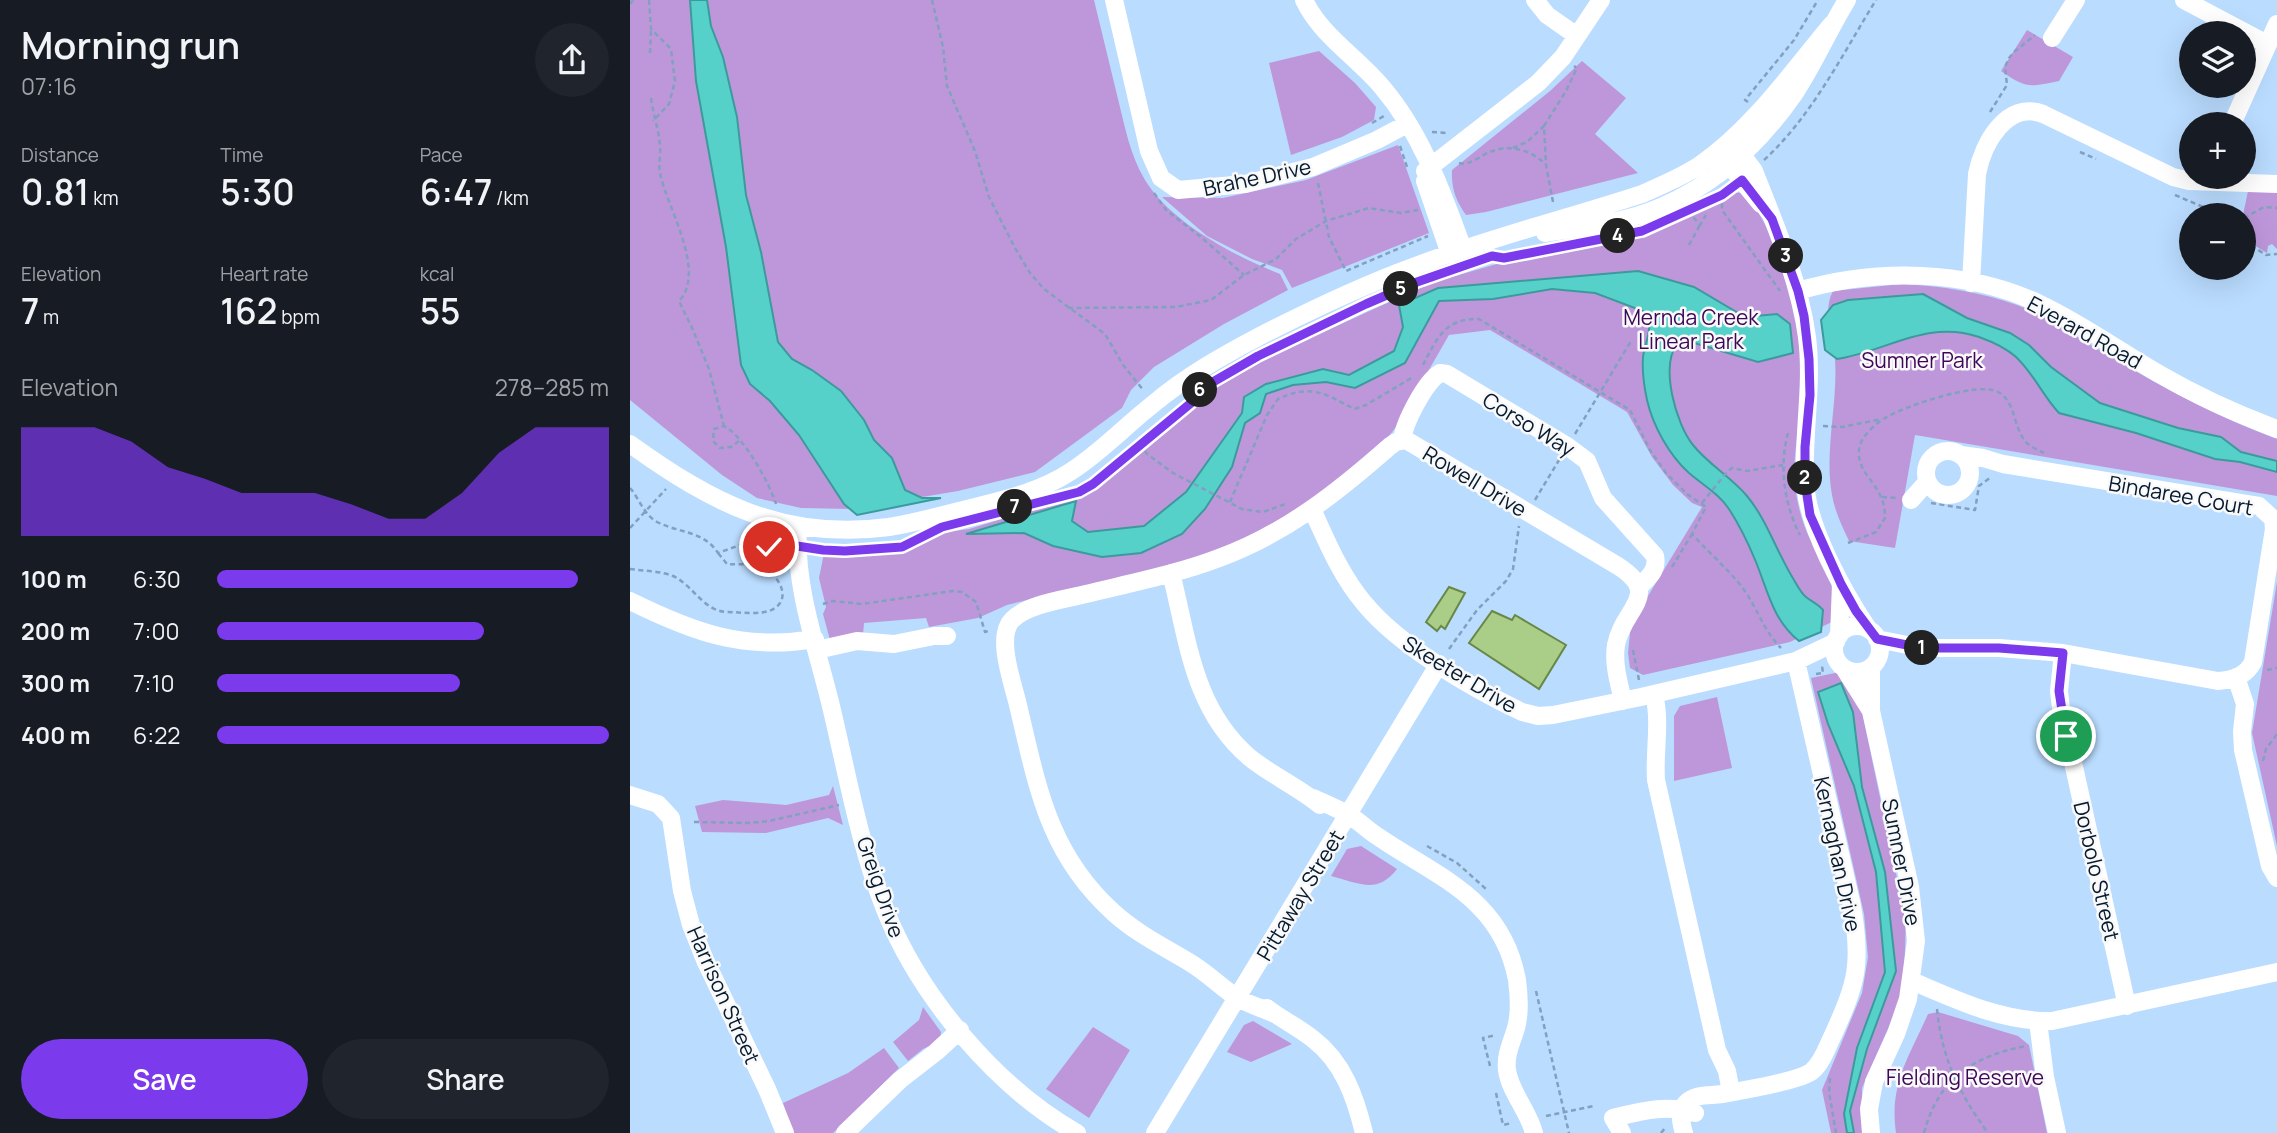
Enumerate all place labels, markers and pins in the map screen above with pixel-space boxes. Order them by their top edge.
pin: 4 [1600,218,1636,254]
pin: 3 [1768,238,1804,274]
pin: 5 [1384,272,1418,306]
pin: 6 [1182,372,1218,408]
pin: 2 [1788,461,1822,496]
pin: 7 [998,490,1032,524]
pin [739,517,799,577]
pin: 1 [1904,630,1940,666]
pin [2036,706,2096,766]

